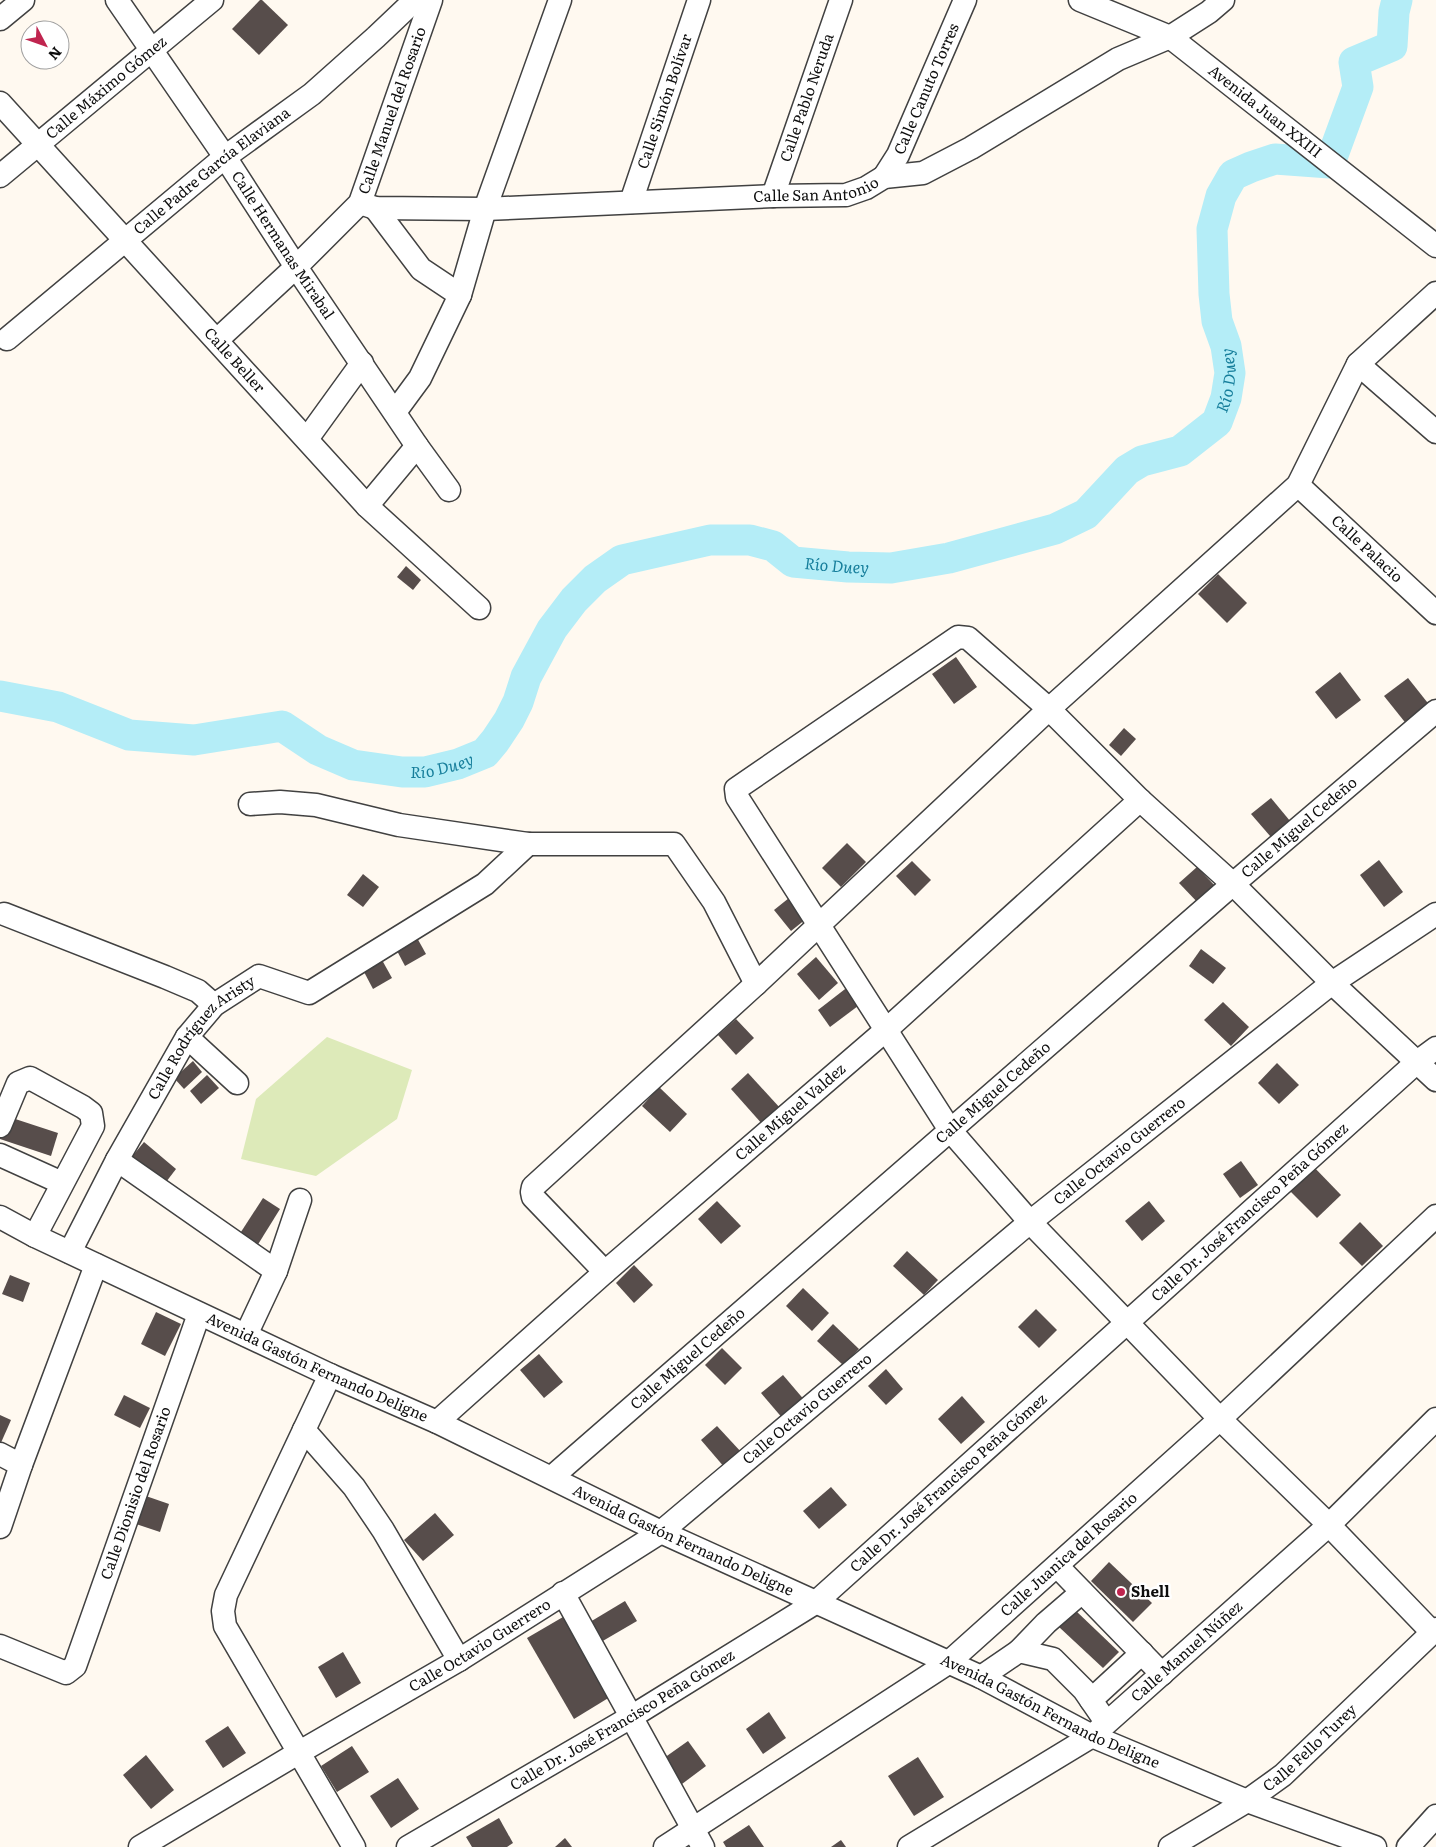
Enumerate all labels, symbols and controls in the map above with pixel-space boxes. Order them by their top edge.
street label: Calle Canuto Torres [887,19,964,158]
north arrow [20,20,70,70]
street label: Calle Manuel del Rosario [351,23,431,197]
street label: Calle Pablo Neruda [773,29,839,165]
street label: Calle Máximo Gómez [40,30,171,144]
street label: Calle Simón Bolívar [630,31,697,172]
text: N [44,43,67,65]
street label: Avenida Juan XXIII [1204,58,1328,162]
street label: Calle Padre García Elaviana [127,100,295,239]
street label: Calle Hermanas Mirabal [227,166,341,323]
street label: Calle San Antonio [753,170,883,207]
street label: Calle Beller [200,321,271,397]
water label: Río Duey [1209,347,1241,415]
street label: Calle Palacio [1327,509,1409,587]
water label: Río Duey [803,550,869,578]
water label: Río Duey [410,746,477,783]
street label: Calle Miguel Cedeño [1235,770,1361,883]
street label: Calle Rodríguez Aristy [141,968,259,1103]
street label: Calle Miguel Cedeño [930,1035,1055,1148]
street label: Calle Miguel Valdez [729,1057,850,1165]
street label: Calle Octavio Guerrero [1048,1090,1190,1210]
street label: Calle Dr. José Francisco Peña Gómez [1145,1116,1352,1306]
street label: Calle Miguel Cedeño [624,1301,750,1414]
street label: Avenida Gastón Fernando Deligne [203,1305,432,1427]
street label: Calle Octavio Guerrero [737,1347,876,1469]
street label: Calle Dr. José Francisco Peña Gómez [844,1387,1051,1577]
street label: Calle Dionisio del Rosario [93,1403,176,1582]
street label: Avenida Gastón Fernando Deligne [569,1478,798,1601]
street label: Calle Juanica del Rosario [994,1485,1142,1621]
place label: Shell [1131,1579,1170,1602]
marker: Shell [1115,1586,1127,1598]
street label: Calle Octavio Guerrero [404,1592,555,1697]
street label: Calle Manuel Núñez [1125,1594,1247,1707]
street label: Calle Dr. José Francisco Peña Gómez [505,1643,738,1795]
street label: Avenida Gastón Fernando Deligne [937,1647,1164,1773]
street label: Calle Fello Turey [1257,1698,1361,1796]

